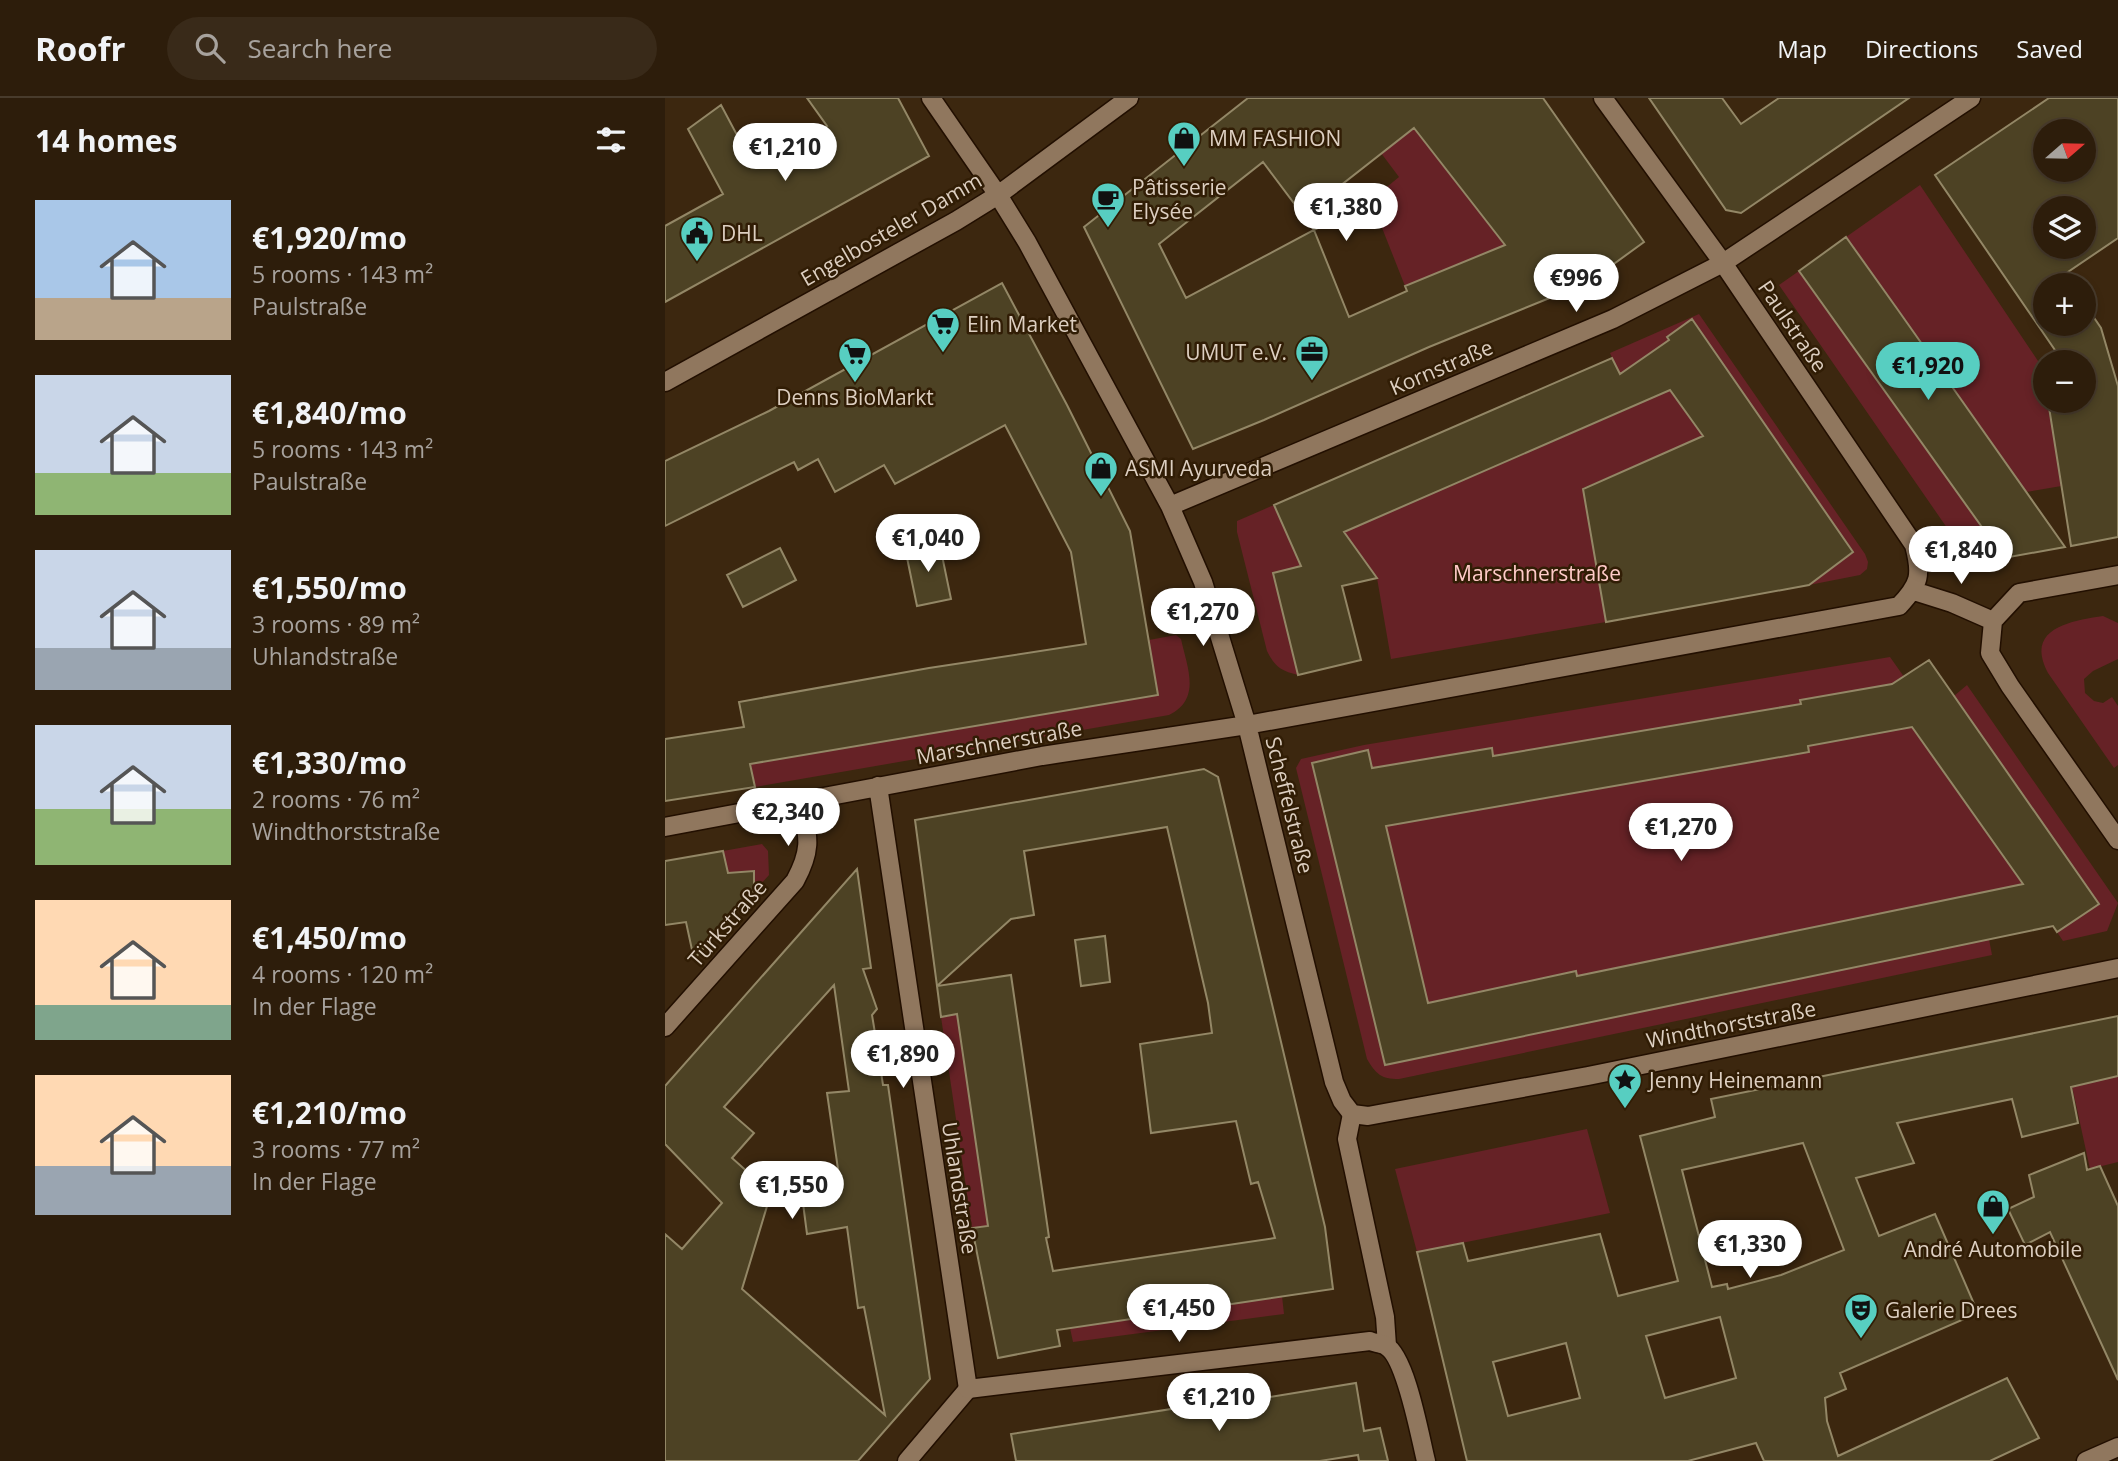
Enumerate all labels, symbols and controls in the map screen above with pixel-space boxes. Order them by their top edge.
search box [167,17,657,80]
text: Roofr [35,26,125,71]
icon: search [191,29,229,67]
text: Search here [247,30,392,66]
text: Map [1777,32,1827,65]
text: Directions [1865,32,1978,65]
text: Saved [2016,32,2083,65]
shop icon: MM FASHION [1165,119,1203,168]
north arrow [2033,119,2097,182]
map controls [2033,119,2096,413]
text: 14 homes [35,120,178,161]
icon: filters [592,121,630,159]
pin: €1,210 [728,123,842,183]
place label: MM FASHION [1209,124,1341,152]
text: €1,210 [749,130,821,162]
street label: Engelbosteler Damm [795,166,987,292]
place label: Pâtisserie Elysée [1132,173,1227,225]
cafe icon: Pâtisserie Elysée [1089,180,1127,229]
pin: €1,380 [1289,184,1403,243]
text: €1,380 [1310,190,1382,222]
button: layers [2033,196,2096,259]
public building icon: DHL [678,214,716,263]
text: €1,920/mo [252,217,407,258]
place label: DHL [721,219,763,247]
icon: home [91,228,175,312]
pin: €996 [1535,254,1617,314]
text: 5 rooms · 143 m² [252,258,433,290]
text: €996 [1550,261,1602,293]
button: + [2033,273,2096,336]
street label: Paulstraße [1752,275,1834,377]
text: Paulstraße [252,290,367,322]
supermarket icon: Elin Market [924,305,962,354]
place label: Elin Market [967,310,1077,338]
office icon: UMUT e.V. [1293,333,1331,382]
street label: Kornstraße [1385,333,1497,401]
supermarket icon: Denns BioMarkt [836,335,874,384]
place label: UMUT e.V. [1185,338,1287,366]
pin: €1,920 [1871,342,1985,402]
text: €1,920 [1892,349,1964,381]
button: − [2033,350,2096,413]
place label: Denns BioMarkt [776,383,934,411]
text: €1,840/mo [252,392,407,433]
icon: home [91,403,175,487]
text: 5 rooms · 143 m² [252,433,433,465]
shop icon: ASMI Ayurveda [1082,449,1120,498]
place label: ASMI Ayurveda [1125,454,1272,482]
text: Paulstraße [252,465,367,497]
pin: €1,040 [871,514,985,574]
text: €1,040 [892,521,964,553]
pin: €1,840 [1904,526,2018,586]
text: €1,840 [1925,533,1997,565]
park label: Marschnerstraße [1453,559,1621,587]
text: €1,550/mo [252,567,407,608]
icon: home [91,578,175,662]
pin: €1,270 [1146,588,1260,648]
text: €1,270 [1167,595,1239,627]
text: 3 rooms · 89 m² [252,608,420,640]
text: Uhlandstraße [252,640,398,672]
street label: Marschnerstraße [914,714,1084,770]
street label: Scheffelstraße [1259,734,1321,876]
text: €1,330/mo [252,742,407,783]
icon: home [91,753,175,837]
text: 2 rooms · 76 m² [252,783,420,815]
pin: €2,340 [731,788,845,848]
text: €2,340 [752,795,824,827]
pin: €1,270 [1624,804,1738,863]
text: €1,270 [1645,810,1717,842]
text: Windthorststraße [252,815,441,847]
street label: Türkstraße [681,874,773,972]
text: €1,450/mo [252,917,407,958]
icon: home [91,928,175,1012]
text: 4 rooms · 120 m² [252,958,433,990]
text: In der Flage [252,990,377,1022]
street label: Windthorststraße [1644,994,1818,1054]
pin: €1,890 [846,1030,960,1090]
text: €1,890 [867,1037,939,1069]
place icon: Jenny Heinemann [1606,1061,1644,1110]
place label: Jenny Heinemann [1647,1066,1822,1094]
text: €1,210/mo [252,1092,407,1133]
icon: home [91,1103,175,1187]
street label: Uhlandstraße [936,1120,984,1256]
text: 3 rooms · 77 m² [252,1133,420,1165]
pin: €1,550 [735,1162,849,1221]
text: In der Flage [252,1165,377,1197]
text: €1,550 [756,1168,828,1200]
shop icon: André Automobile [1974,1187,2012,1236]
pin: €1,330 [1693,1220,1807,1280]
text: €1,330 [1714,1227,1786,1259]
place label: André Automobile [1904,1235,2082,1263]
pin: €1,450 [1122,1284,1236,1344]
text: €1,450 [1143,1291,1215,1323]
theatre icon: Galerie Drees [1842,1291,1880,1340]
place label: Galerie Drees [1885,1296,2018,1324]
pin: €1,210 [1162,1374,1276,1433]
text: €1,210 [1183,1380,1255,1412]

